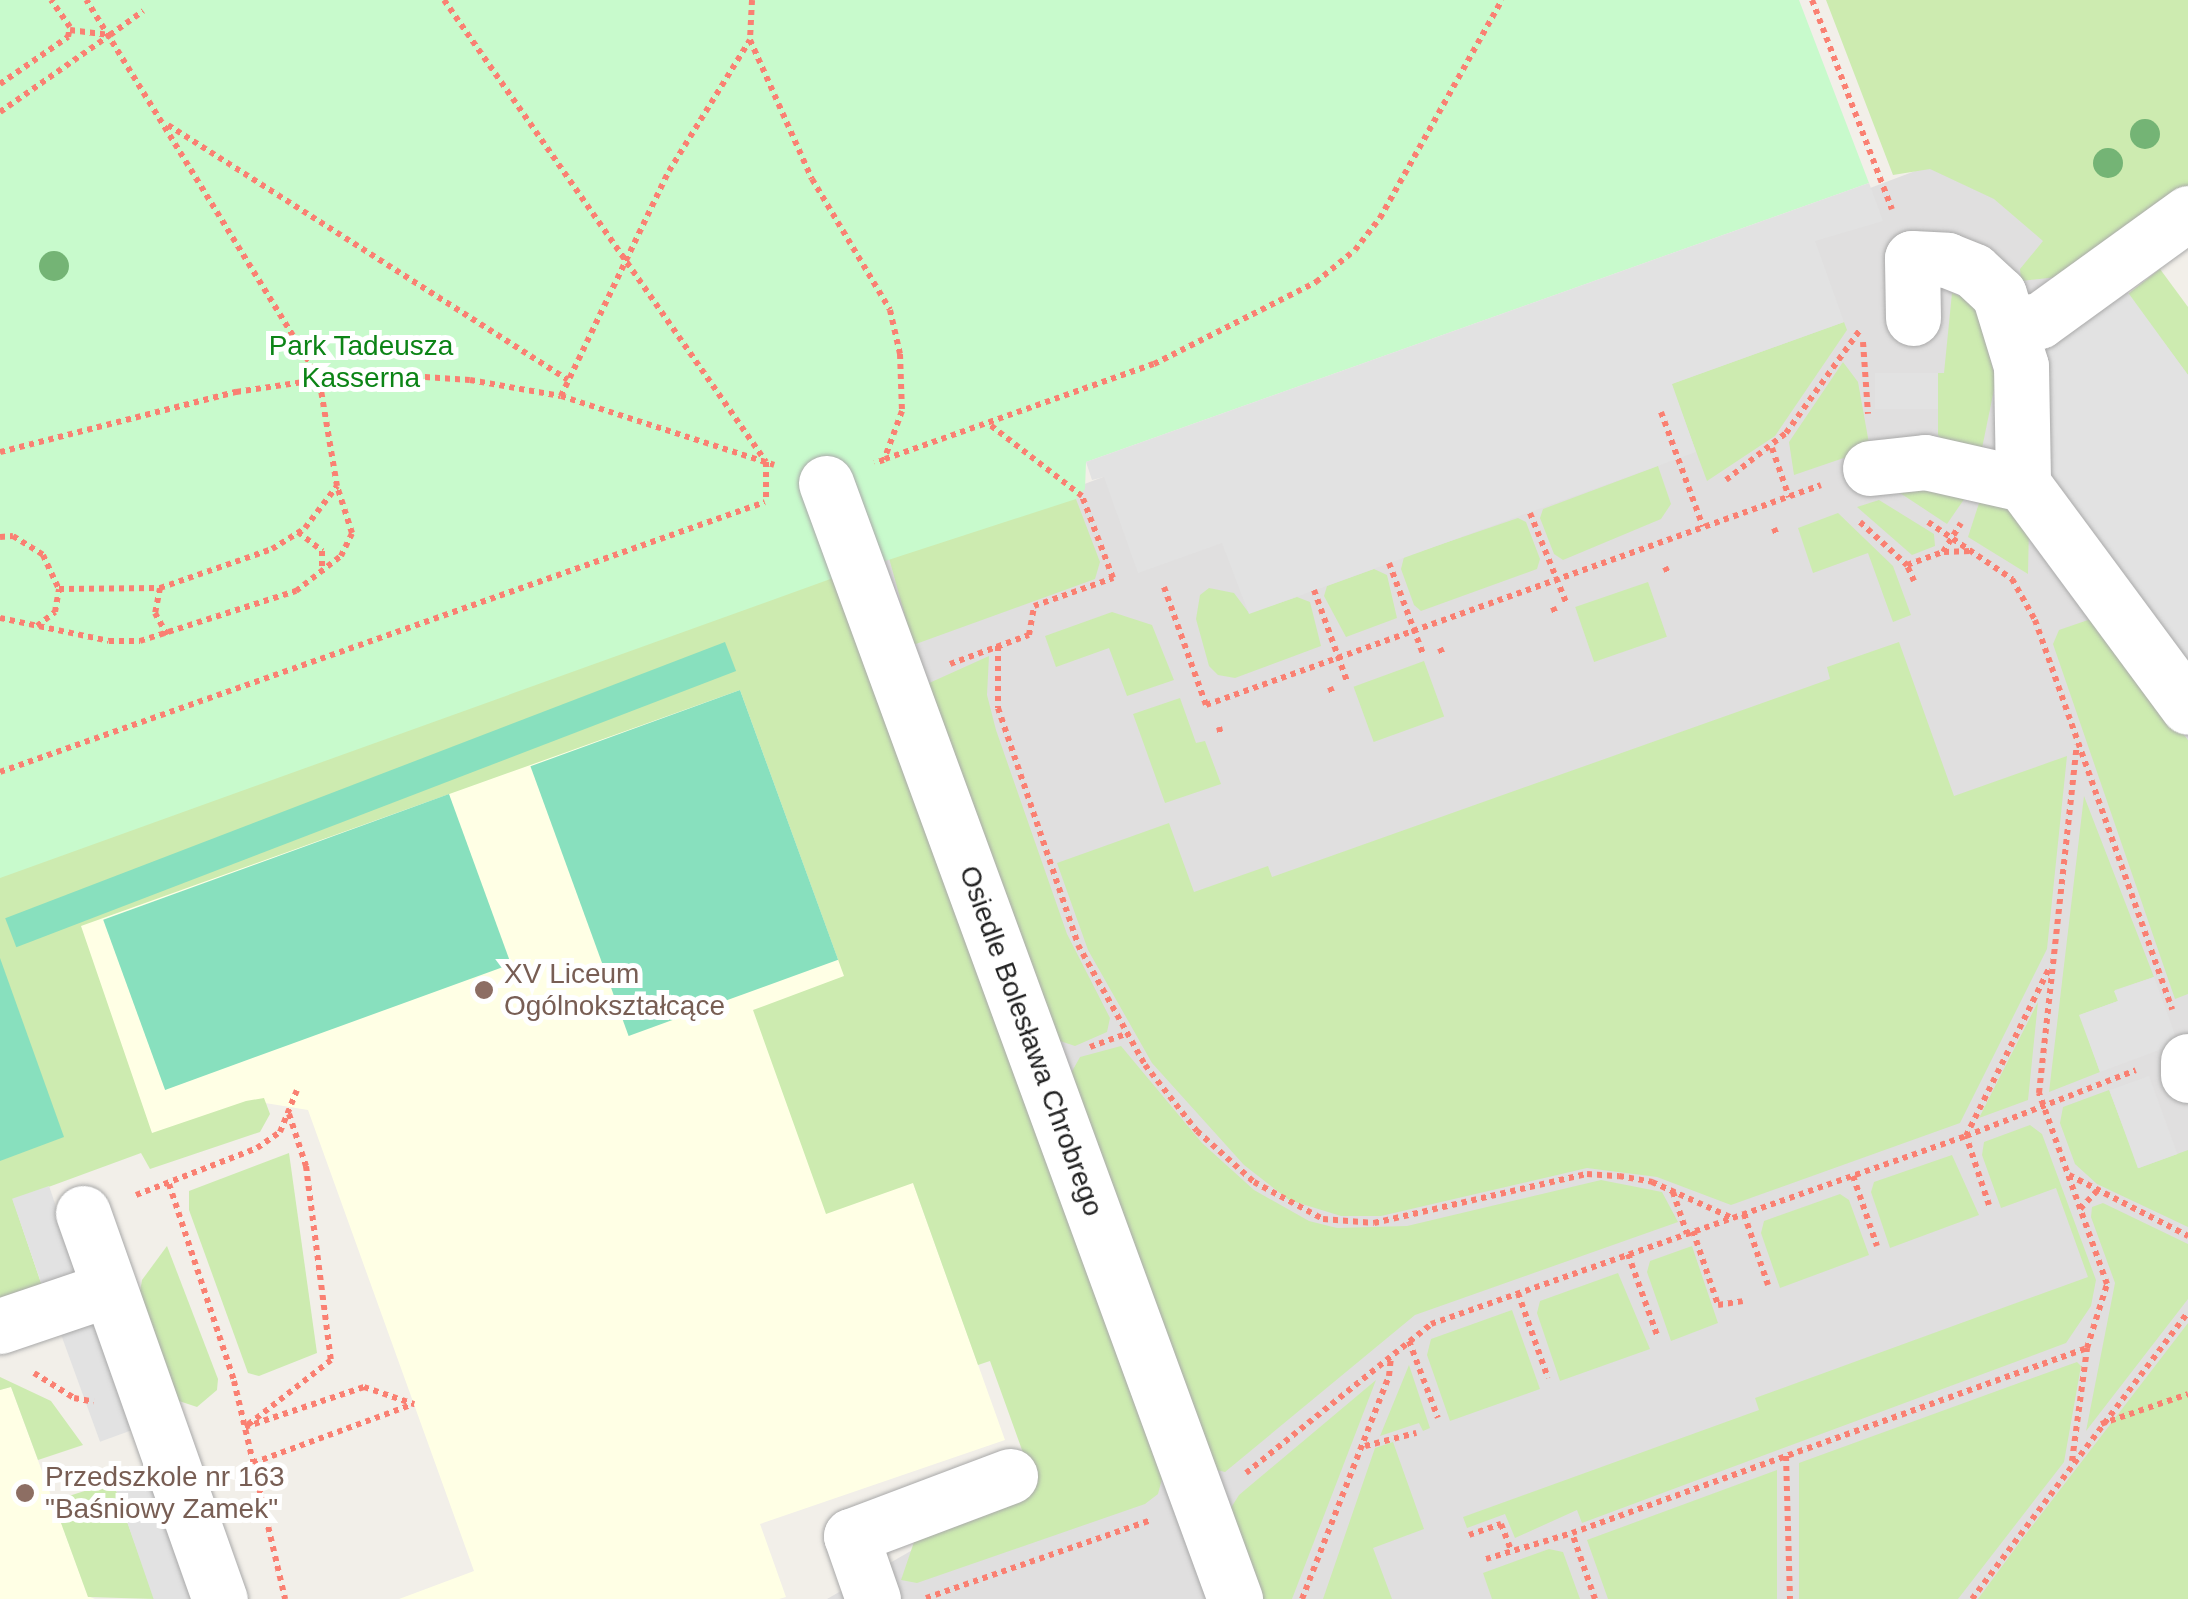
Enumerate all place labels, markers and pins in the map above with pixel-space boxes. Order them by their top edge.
place label: XV Liceum Ogólnokształcące [504,957,725,1023]
marker: XV Liceum Ogólnokształcące [473,979,495,1001]
place label: Przedszkole nr 163 "Baśniowy Zamek" [45,1460,285,1526]
marker: Przedszkole nr 163 "Baśniowy Zamek" [14,1482,36,1504]

